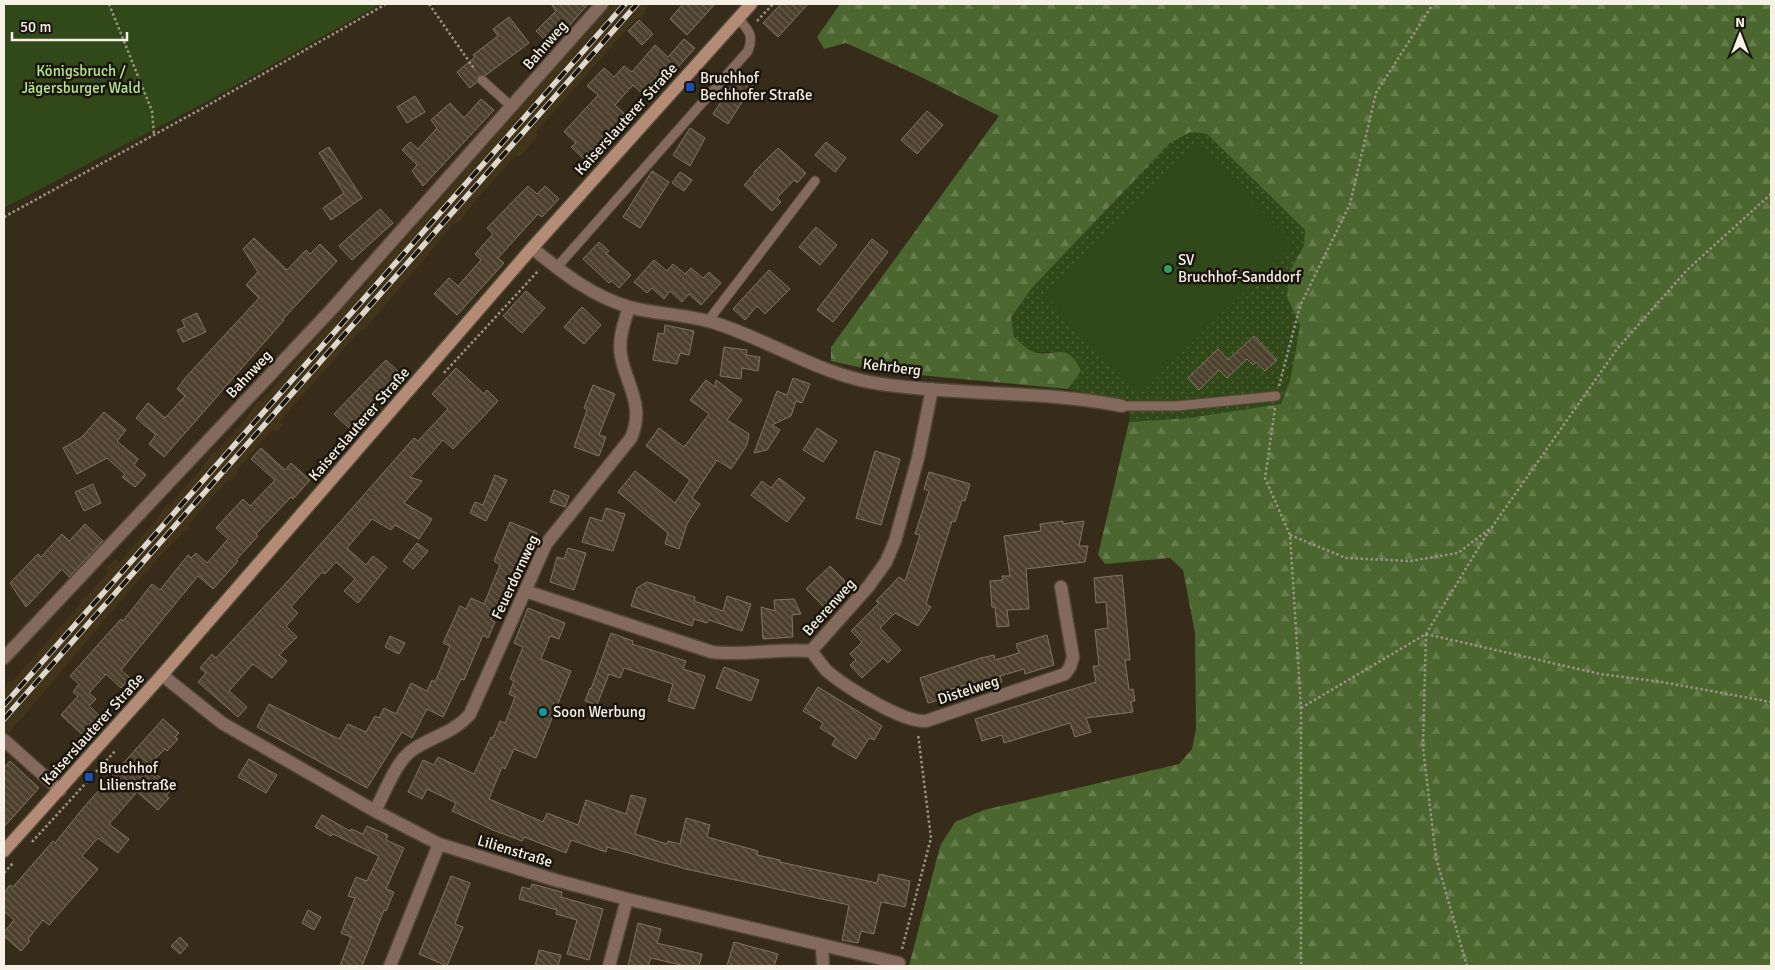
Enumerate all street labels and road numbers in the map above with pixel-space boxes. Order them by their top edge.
street label: Bahnweg [519,17,571,73]
street label: Kaiserslauterer Straße [571,59,681,179]
street label: Bahnweg [222,346,276,402]
street label: Kehrberg [862,354,922,380]
street label: Kaiserslauterer Straße [305,363,413,485]
street label: Feuerdornweg [488,532,542,622]
street label: Beerenweg [799,575,859,639]
street label: Kaiserslauterer Straße [38,669,148,789]
street label: Distelweg [935,672,1001,708]
street label: Lilienstraße [475,831,555,871]

